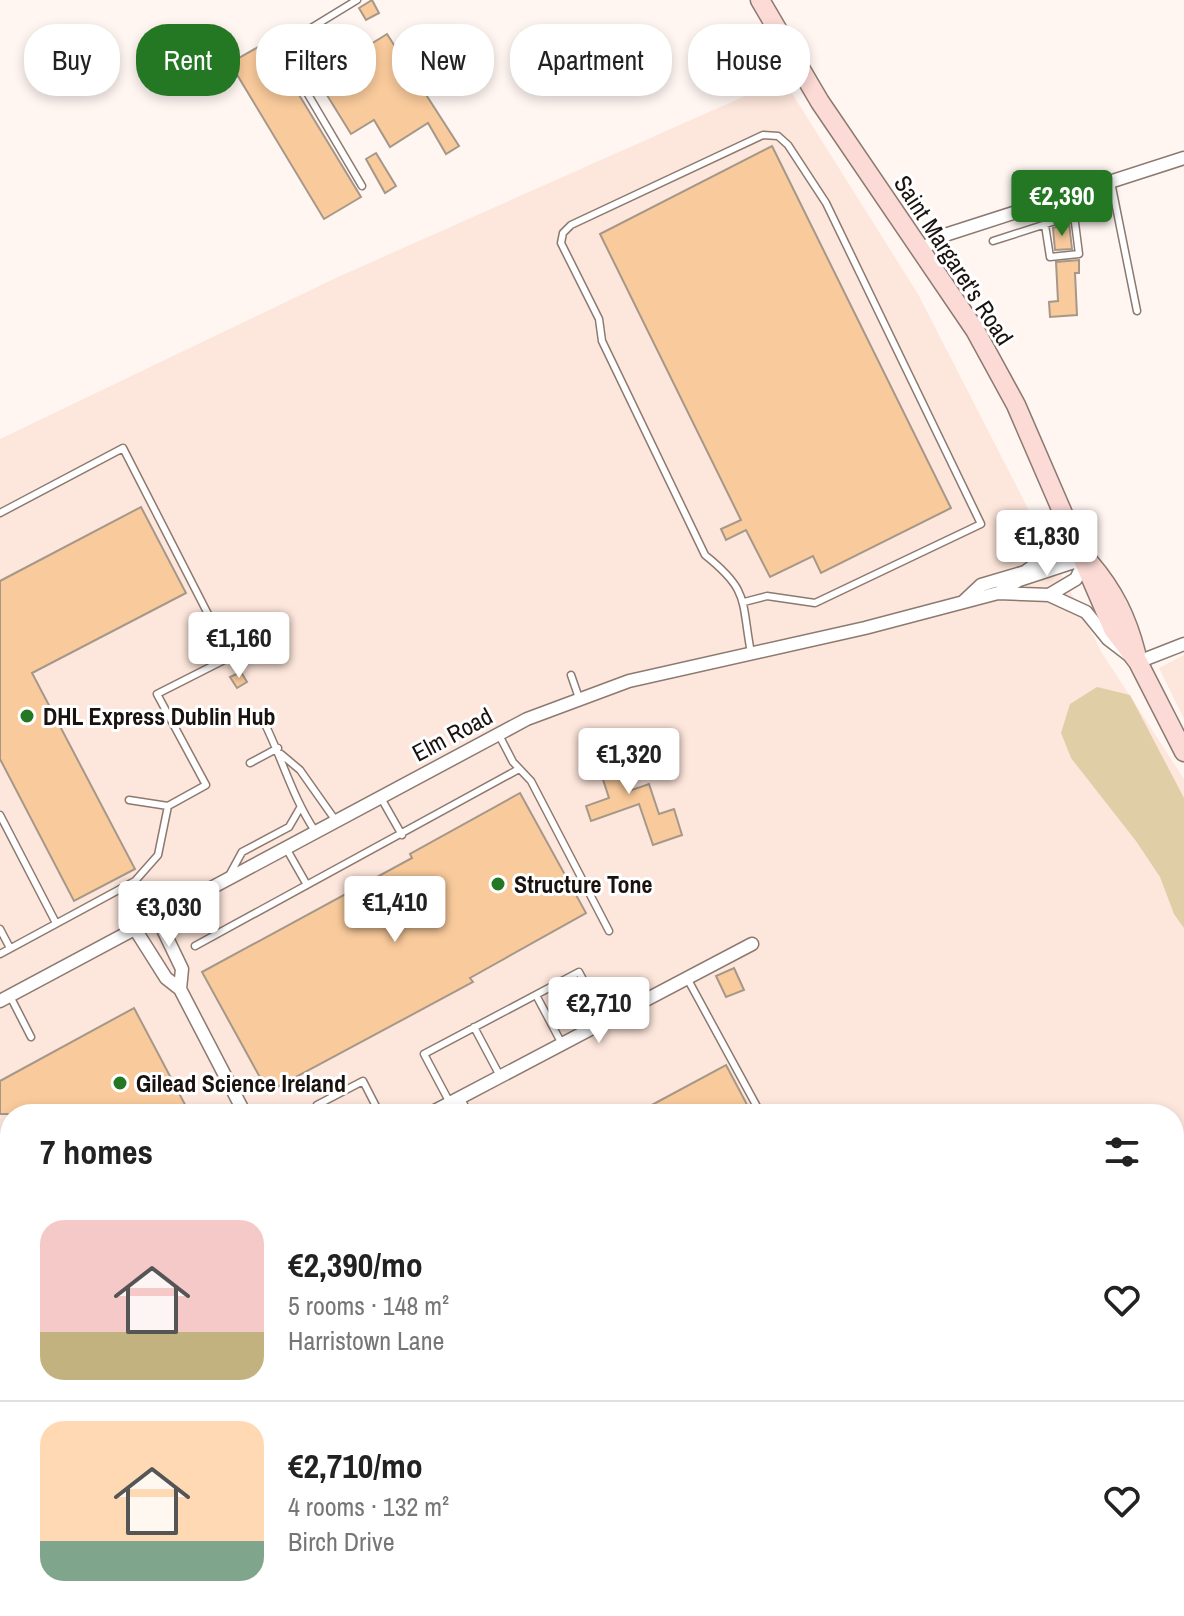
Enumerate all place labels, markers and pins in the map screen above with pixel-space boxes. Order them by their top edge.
pin: €2,390 [997,170,1127,238]
pin: €1,830 [982,510,1112,578]
pin: €1,160 [174,612,304,680]
place label: DHL Express Dublin Hub [43,700,276,732]
marker: DHL Express Dublin Hub [18,707,36,725]
pin: €1,320 [564,728,694,796]
place label: Structure Tone [514,868,653,900]
marker: Structure Tone [489,875,507,893]
pin: €1,410 [330,876,460,944]
pin: €3,030 [104,881,234,949]
pin: €2,710 [534,977,664,1045]
place label: Gilead Science Ireland [136,1067,346,1099]
marker: Gilead Science Ireland [111,1074,129,1092]

